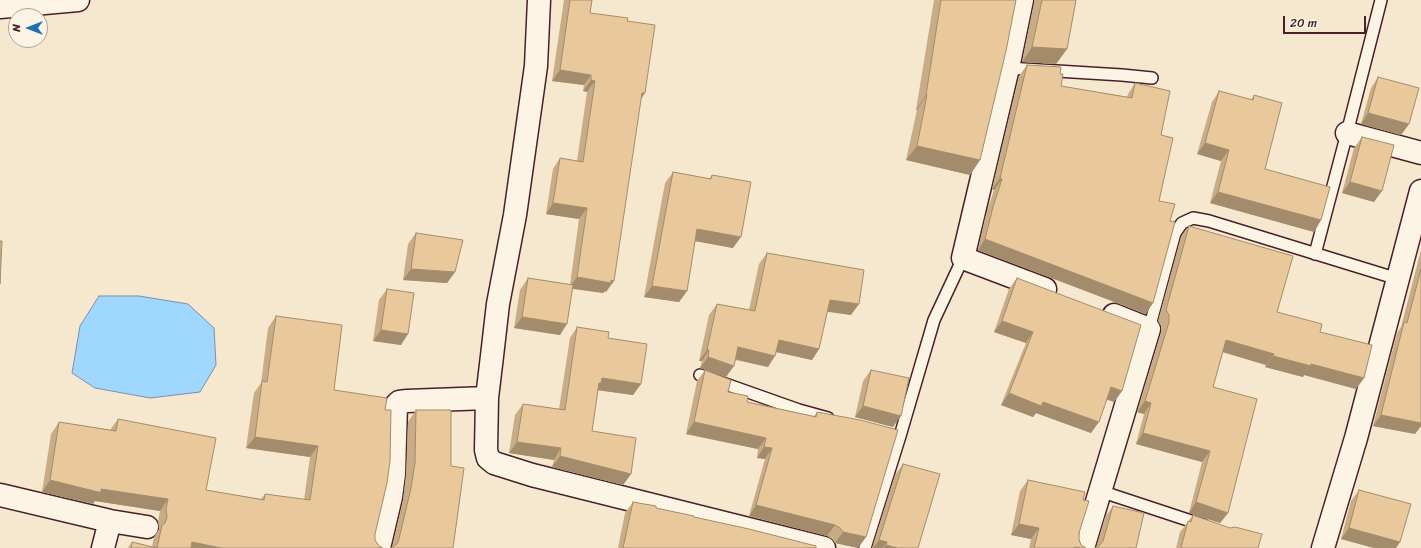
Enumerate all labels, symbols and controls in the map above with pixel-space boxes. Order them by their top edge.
north arrow [8,8,48,48]
scale bar [1285,8,1368,34]
text: 20 m [1290,12,1317,34]
text: N [7,24,26,32]

